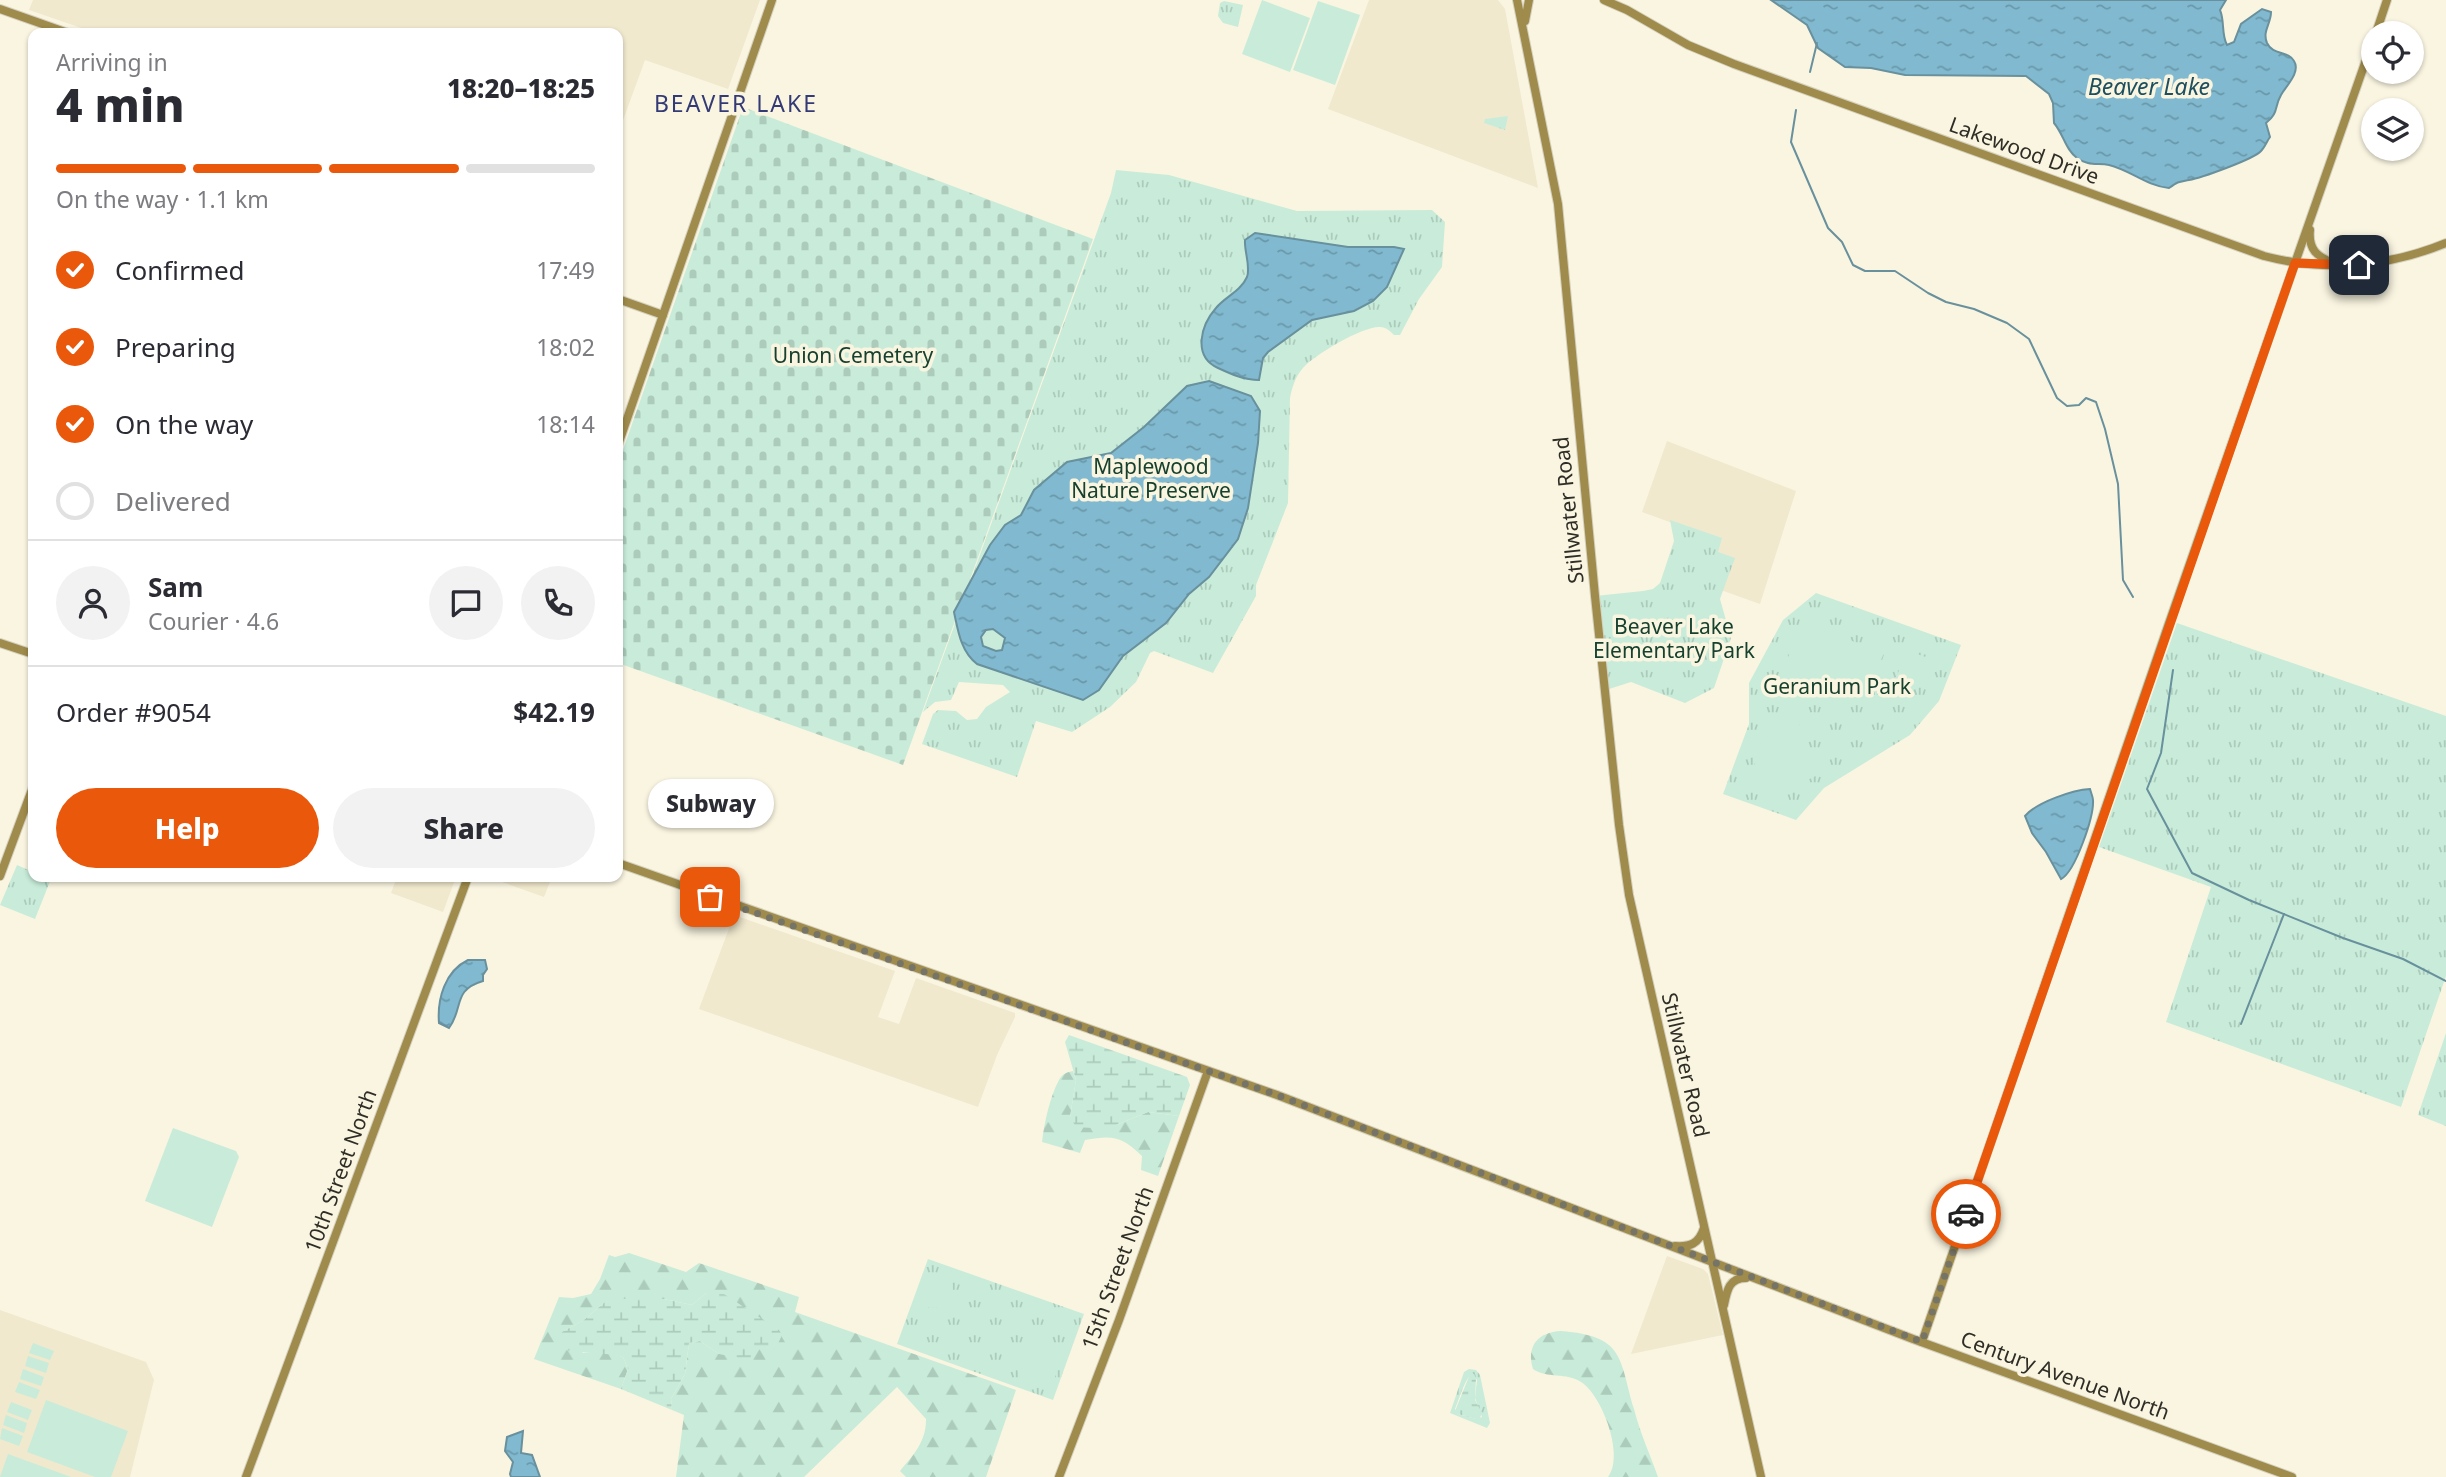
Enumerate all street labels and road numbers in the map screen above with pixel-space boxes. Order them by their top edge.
street label: Lakewood Drive [1945,110,2103,190]
street label: Stillwater Road [1546,435,1590,585]
street label: Stillwater Road [1656,990,1716,1140]
street label: 10th Street North [297,1085,383,1256]
street label: 15th Street North [1074,1182,1160,1353]
street label: Century Avenue North [1957,1324,2174,1426]

